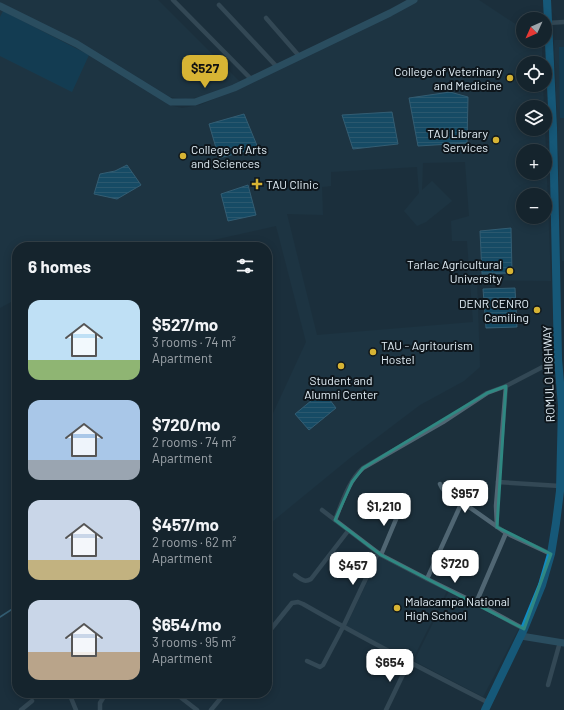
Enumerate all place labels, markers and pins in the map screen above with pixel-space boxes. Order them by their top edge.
pin: $527 [181,55,229,89]
place label: College of Veterinary and Medicine [394,64,502,92]
marker: College of Veterinary and Medicine [505,73,515,83]
place label: TAU Library Services [427,126,488,154]
marker: TAU Library Services [491,135,501,145]
place label: College of Arts and Sciences [191,142,267,170]
marker: College of Arts and Sciences [178,151,188,161]
place label: TAU Clinic [266,177,318,191]
marker: TAU Clinic [251,178,263,190]
place label: Tarlac Agricultural University [407,257,502,285]
marker: Tarlac Agricultural University [505,266,515,276]
place label: DENR CENRO Camiling [459,296,529,324]
marker: DENR CENRO Camiling [532,305,542,315]
place label: TAU - Agritourism Hostel [381,338,473,366]
marker: TAU - Agritourism Hostel [368,347,378,357]
marker: Student and Alumni Center [336,361,346,371]
place label: Student and Alumni Center [304,373,378,401]
pin: $957 [441,480,489,514]
pin: $1,210 [351,493,417,527]
pin: $720 [431,550,479,584]
pin: $457 [329,552,377,586]
place label: Malacampa National High School [405,594,510,622]
marker: Malacampa National High School [392,603,402,613]
pin: $654 [366,649,414,683]

